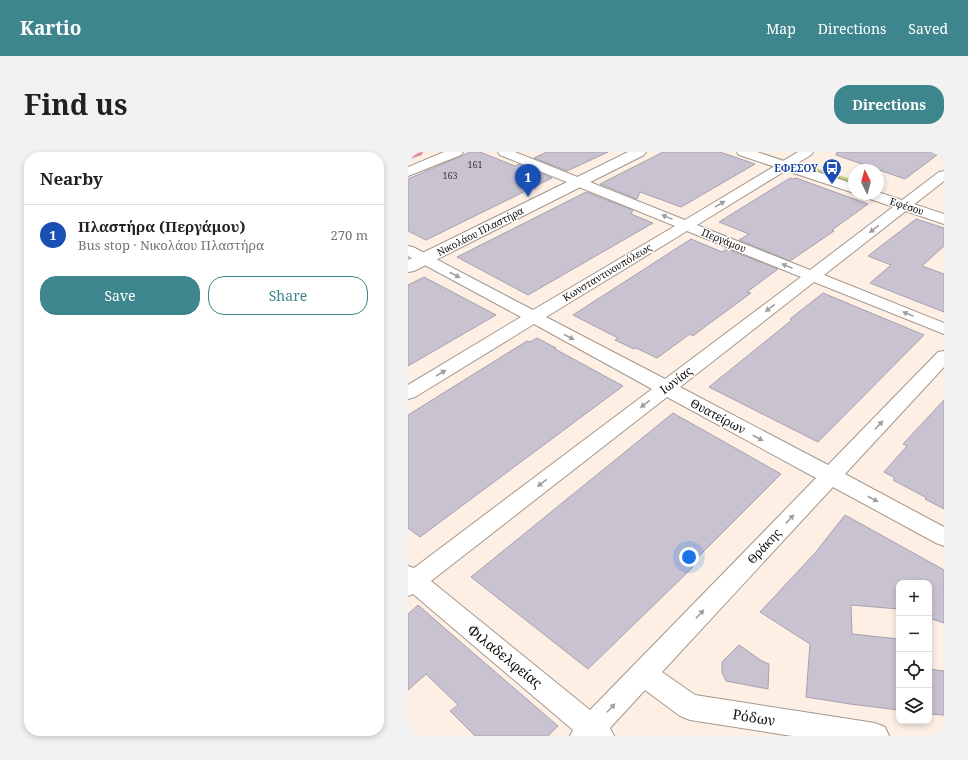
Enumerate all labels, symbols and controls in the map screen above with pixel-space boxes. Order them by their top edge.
text: Kartio [20,15,81,41]
text: Map [766,19,796,38]
text: Directions [818,19,886,38]
text: Saved [908,19,948,38]
text: Find us [24,85,128,123]
button: Directions [834,85,944,124]
bus stop icon: ΕΦΕΣΟΥ [821,157,843,185]
house number: 161 [467,158,483,171]
place label: ΕΦΕΣΟΥ [774,161,818,175]
pin: 1 [515,164,541,197]
north arrow [848,164,884,200]
text: Nearby [40,167,103,190]
house number: 163 [442,169,458,182]
street label: Εφέσου [888,194,926,218]
one-way arrow [715,200,725,208]
street label: Νικολάου Πλαστήρα [434,203,526,259]
one-way arrow [660,214,672,220]
text: Πλαστήρα (Περγάμου) [78,216,246,236]
street label: Περγάμου [700,225,748,255]
one-way arrow [868,225,879,234]
text: 1 [49,226,57,244]
text: 270 m [331,226,368,244]
text: Bus stop · Νικολάου Πλαστήρα [78,236,264,254]
street label: Κωνσταντινουπόλεως [560,240,654,304]
one-way arrow [781,262,793,268]
one-way arrow [449,272,461,278]
button: Save [40,276,200,315]
button: Share [208,276,368,315]
one-way arrow [765,304,776,313]
one-way arrow [901,311,913,317]
one-way arrow [564,333,575,340]
street label: Ιωνίας [656,362,696,398]
one-way arrow [435,369,447,376]
street label: Θυατείρων [687,394,749,438]
one-way arrow [639,400,650,409]
one-way arrow [874,420,884,430]
one-way arrow [752,434,764,441]
one-way arrow [536,479,547,488]
one-way arrow [867,496,878,502]
one-way arrow [785,514,795,524]
street label: Θράκης [743,524,785,567]
your location [679,547,699,567]
map controls [896,580,932,724]
button: + [896,580,932,616]
one-way arrow [696,608,705,619]
button: − [896,616,932,652]
street label: Φιλαδελφείας [464,620,547,692]
button: locate [896,652,932,688]
button: layers [896,688,932,724]
one-way arrow [606,703,616,713]
street label: Ρόδων [731,704,777,730]

